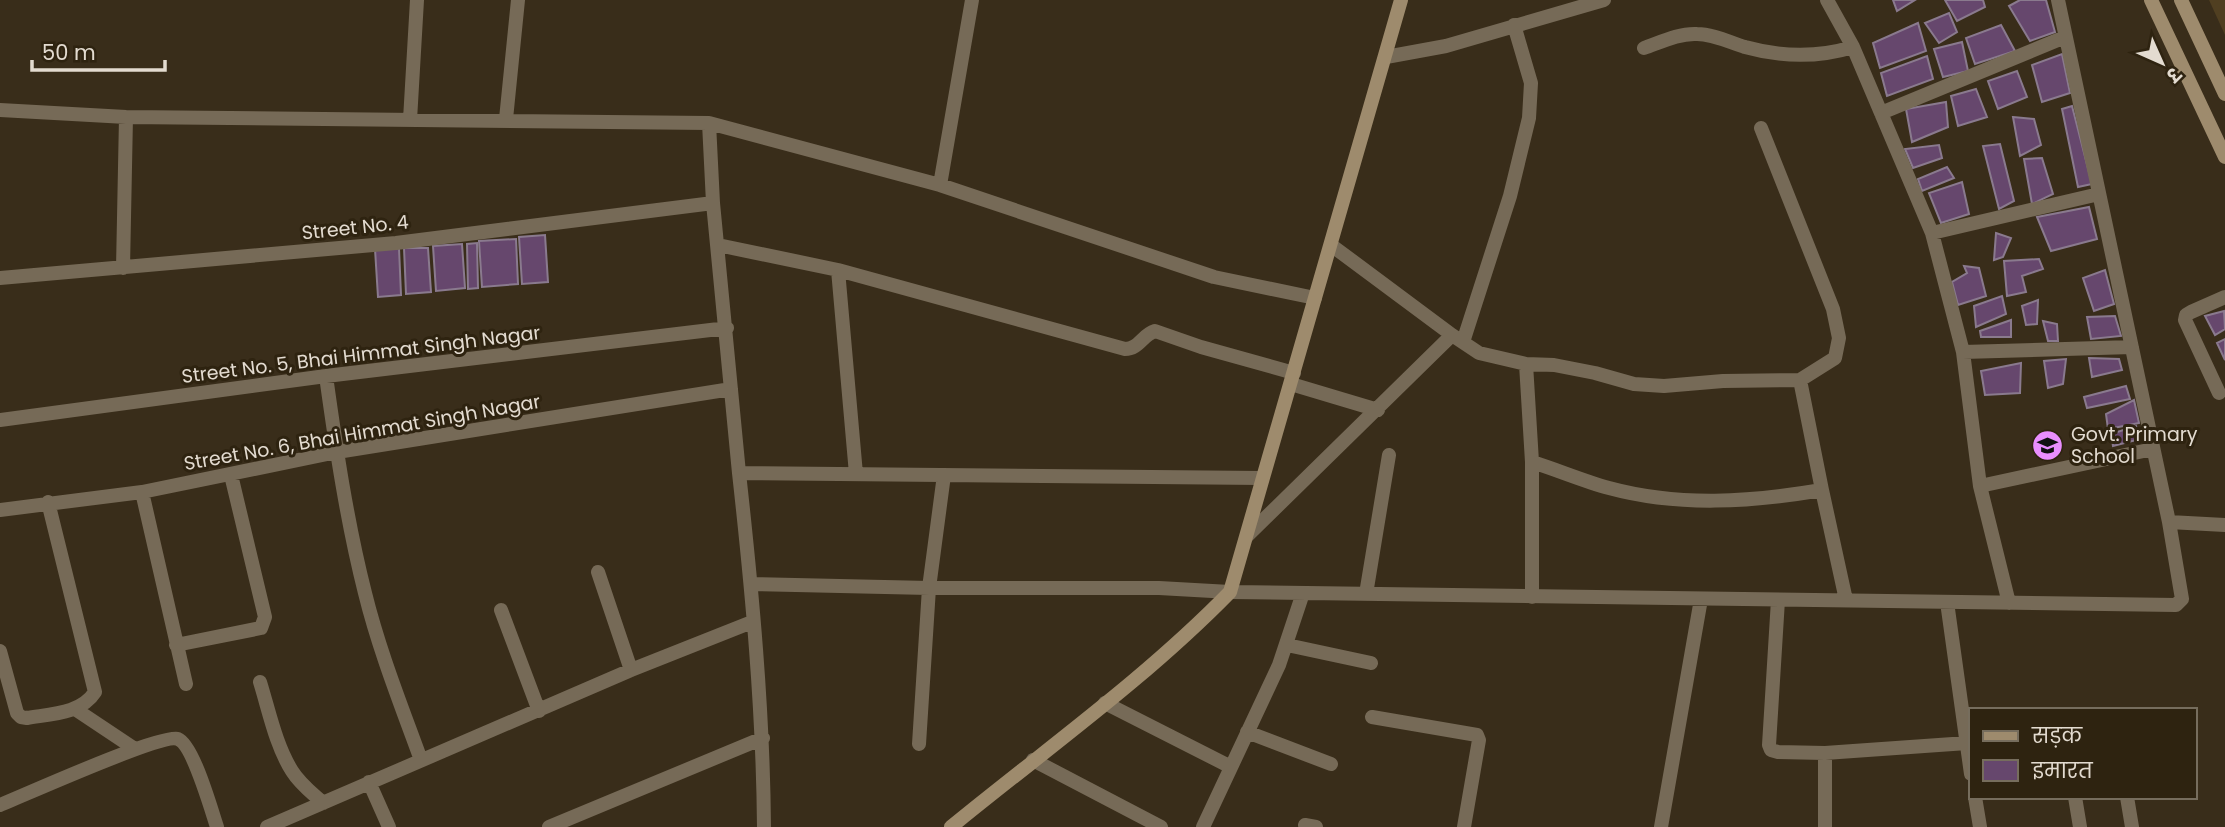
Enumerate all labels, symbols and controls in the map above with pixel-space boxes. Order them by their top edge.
scale bar [32,28,164,72]
north arrow [2127,28,2197,98]
text: 50 m [42,38,96,67]
text: उ [2159,61,2188,89]
street label: Street No. 4 [300,208,410,247]
street label: Street No. 5, Bhai Himmat Singh Nagar [180,319,542,390]
street label: Street No. 6, Bhai Himmat Singh Nagar [182,388,542,477]
place label: Govt. Primary School [2071,421,2198,470]
school or university icon: Govt. Primary School [2031,428,2065,462]
legend [1969,708,2197,799]
text: सड़क [2031,721,2083,750]
text: इमारत [2031,756,2094,785]

